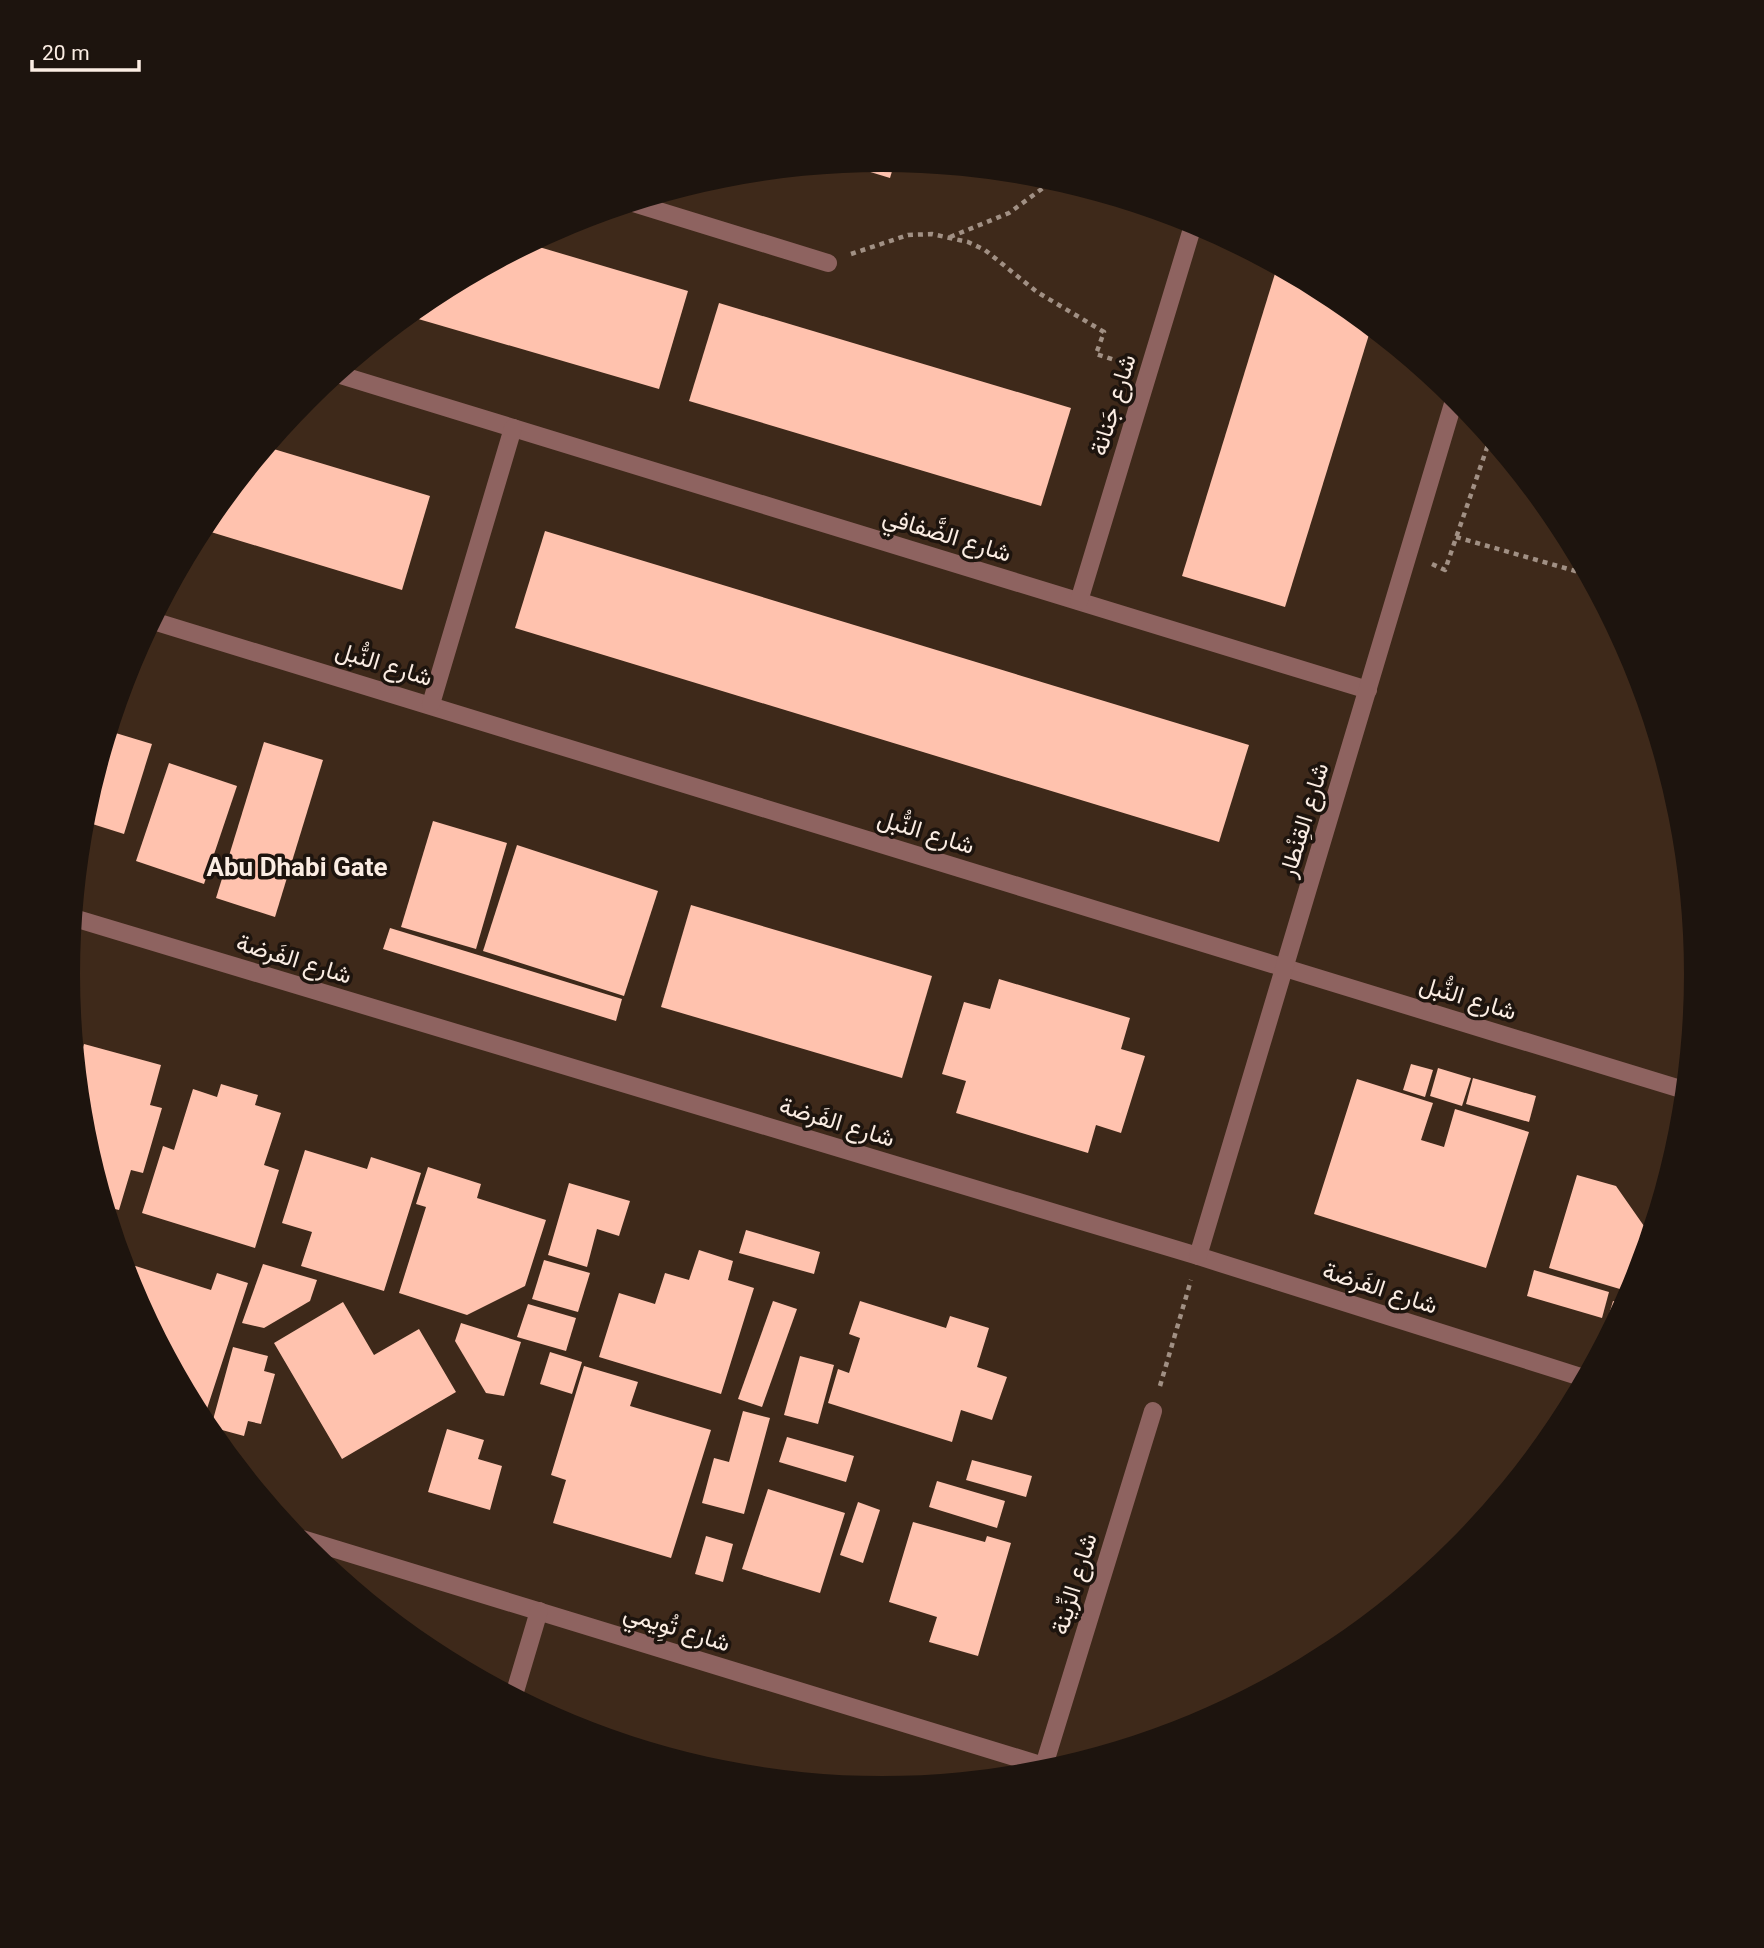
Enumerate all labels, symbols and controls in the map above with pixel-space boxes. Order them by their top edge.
scale bar [32,28,138,72]
text: 20 m [42,38,90,71]
street label: شارع جَنانة [1081,350,1148,461]
street label: شارع الضَّفافي [877,499,1015,574]
street label: شارع النُّبل [330,633,437,699]
street label: شارع القِنْطار [1270,759,1341,883]
street label: شارع النُّبل [872,801,979,867]
district label: Abu Dhabi Gate [206,849,388,890]
street label: شارع الفَرضة [231,925,356,996]
street label: شارع النُّبل [1414,967,1521,1033]
street label: شارع الفَرضة [774,1088,899,1159]
street label: شارع الفَرضة [1317,1253,1442,1326]
street label: شارع الزِّينة [1042,1529,1109,1640]
street label: شارع تُوِيمي [618,1596,735,1664]

